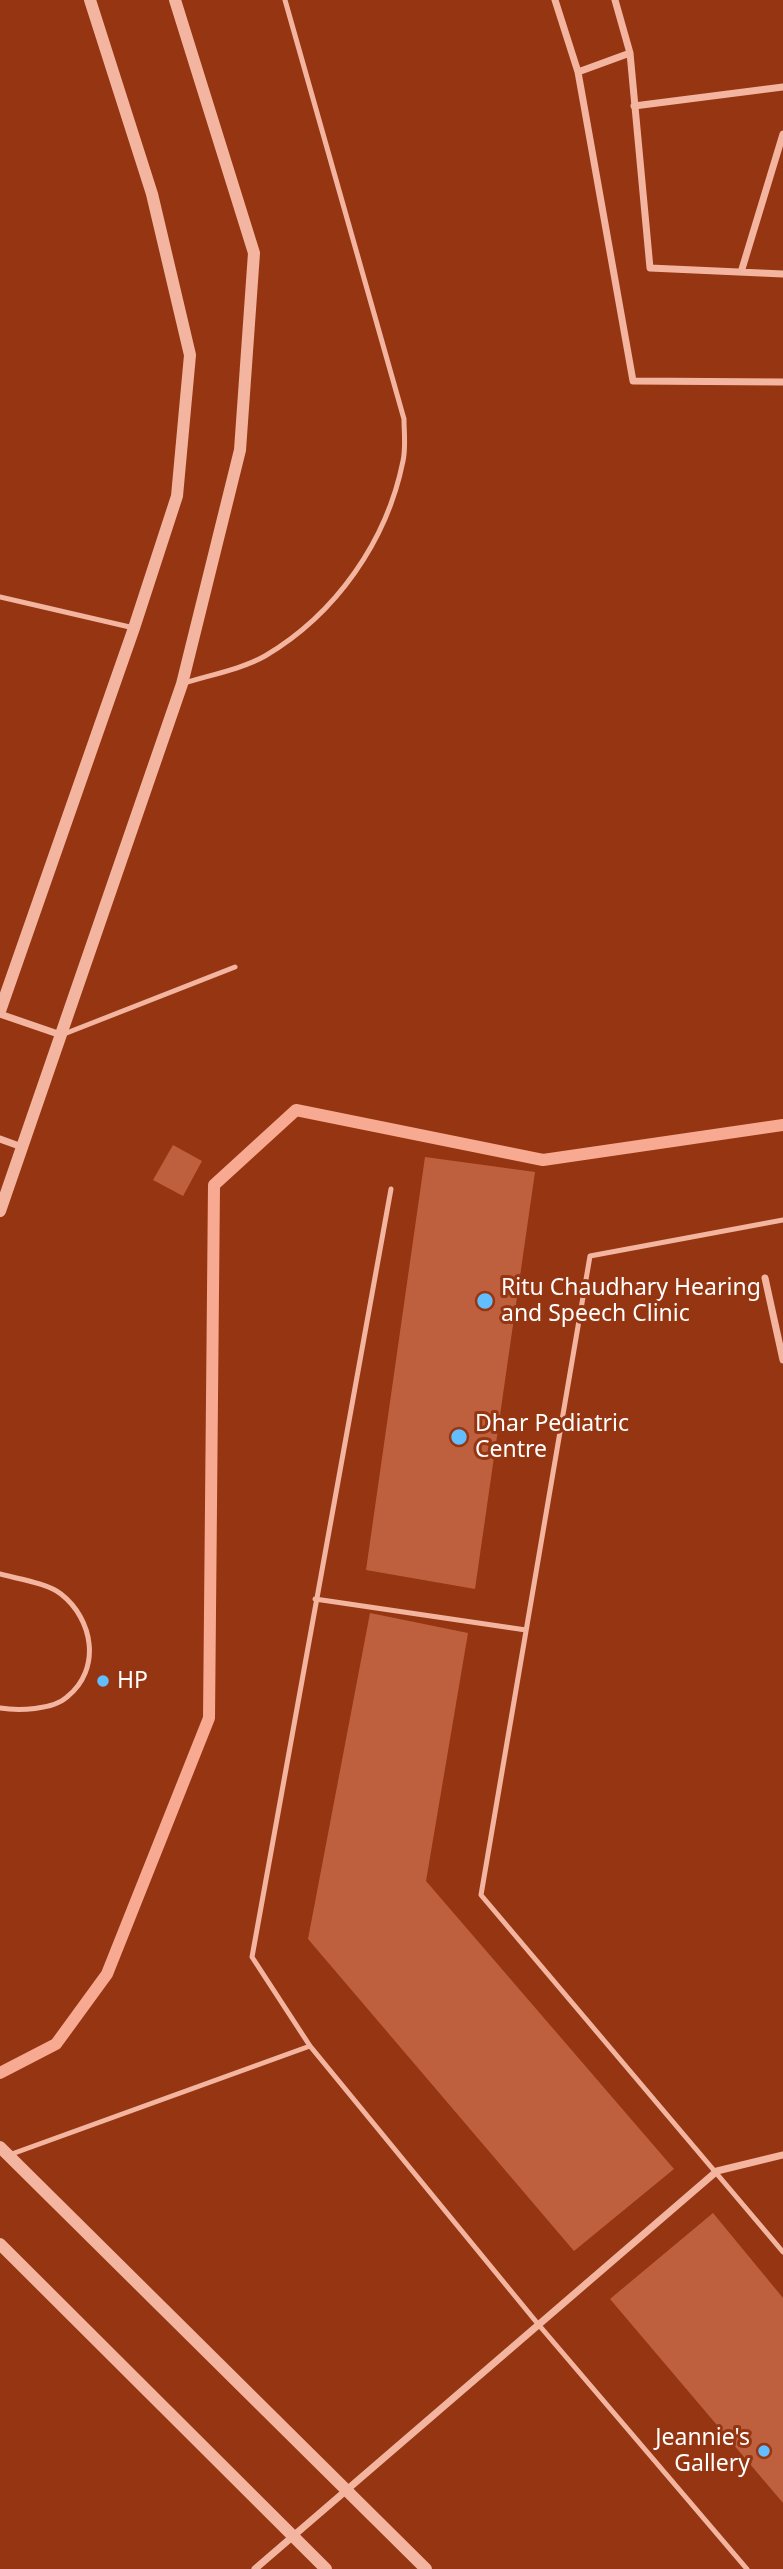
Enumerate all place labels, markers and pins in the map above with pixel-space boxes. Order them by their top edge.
place label: Ritu Chaudhary Hearing and Speech Clinic [501,1274,761,1328]
marker: Ritu Chaudhary Hearing and Speech Clinic [475,1291,495,1311]
place label: Dhar Pediatric Centre [475,1410,629,1464]
marker: Dhar Pediatric Centre [449,1427,469,1447]
place label: HP [117,1667,148,1695]
marker: HP [95,1673,111,1689]
place label: Jeannie's Gallery [655,2424,750,2478]
marker: Jeannie's Gallery [756,2443,772,2459]

